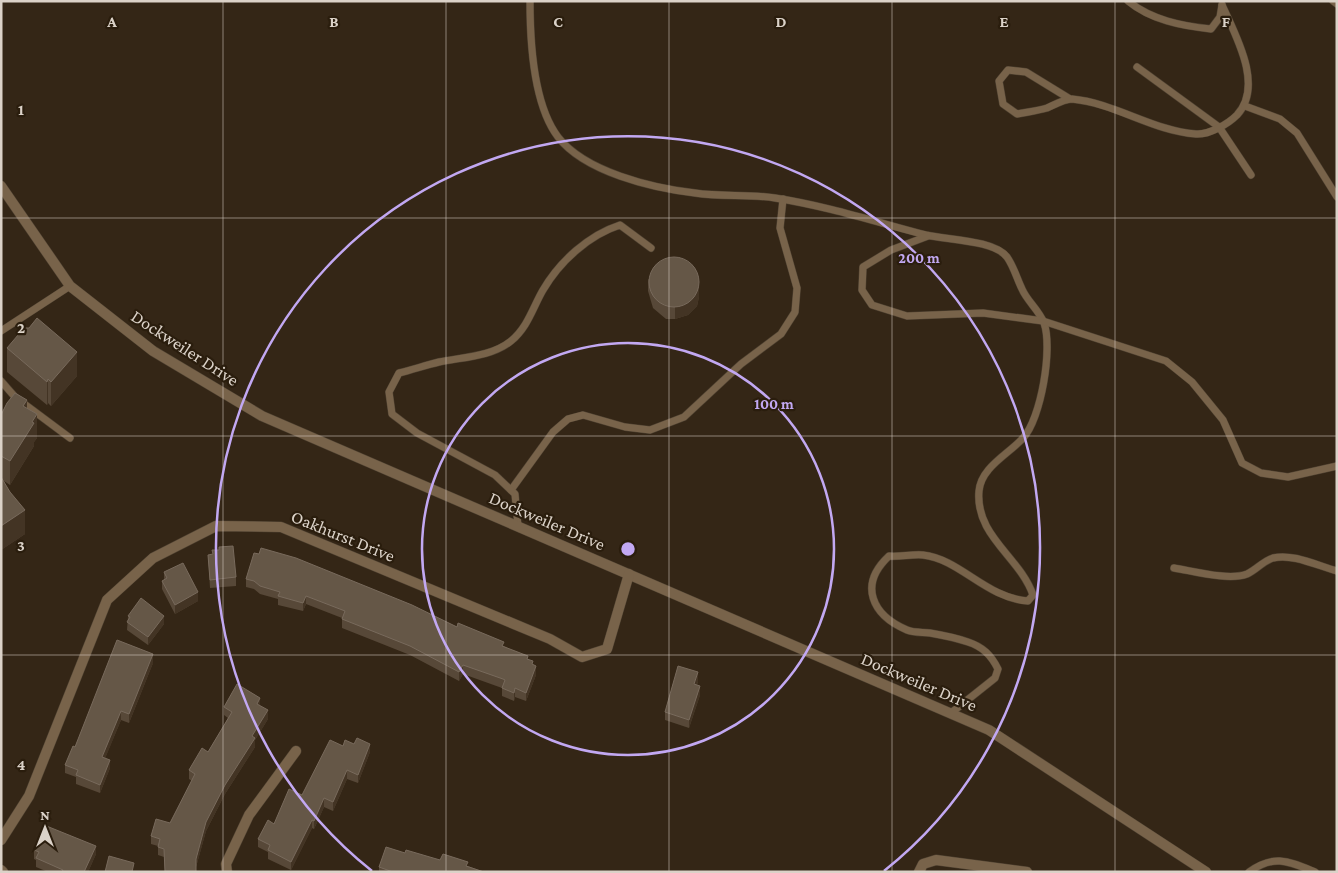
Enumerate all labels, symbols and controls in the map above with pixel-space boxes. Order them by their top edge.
text: A [106,13,117,30]
text: B [329,13,339,30]
text: C [553,13,563,30]
text: D [775,13,787,30]
text: E [999,13,1009,30]
text: F [1222,13,1231,30]
text: 1 [18,101,24,118]
text: 200 m [898,250,940,266]
street label: Dockweiler Drive [128,306,242,390]
text: 2 [17,319,25,336]
text: 100 m [754,396,794,412]
street label: Dockweiler Drive [486,488,608,554]
street label: Oakhurst Drive [288,506,398,566]
text: 3 [17,537,25,554]
centre of rings [619,540,637,558]
street label: Dockweiler Drive [858,649,980,715]
text: 4 [17,756,26,773]
north arrow [20,803,70,853]
text: N [40,807,50,823]

